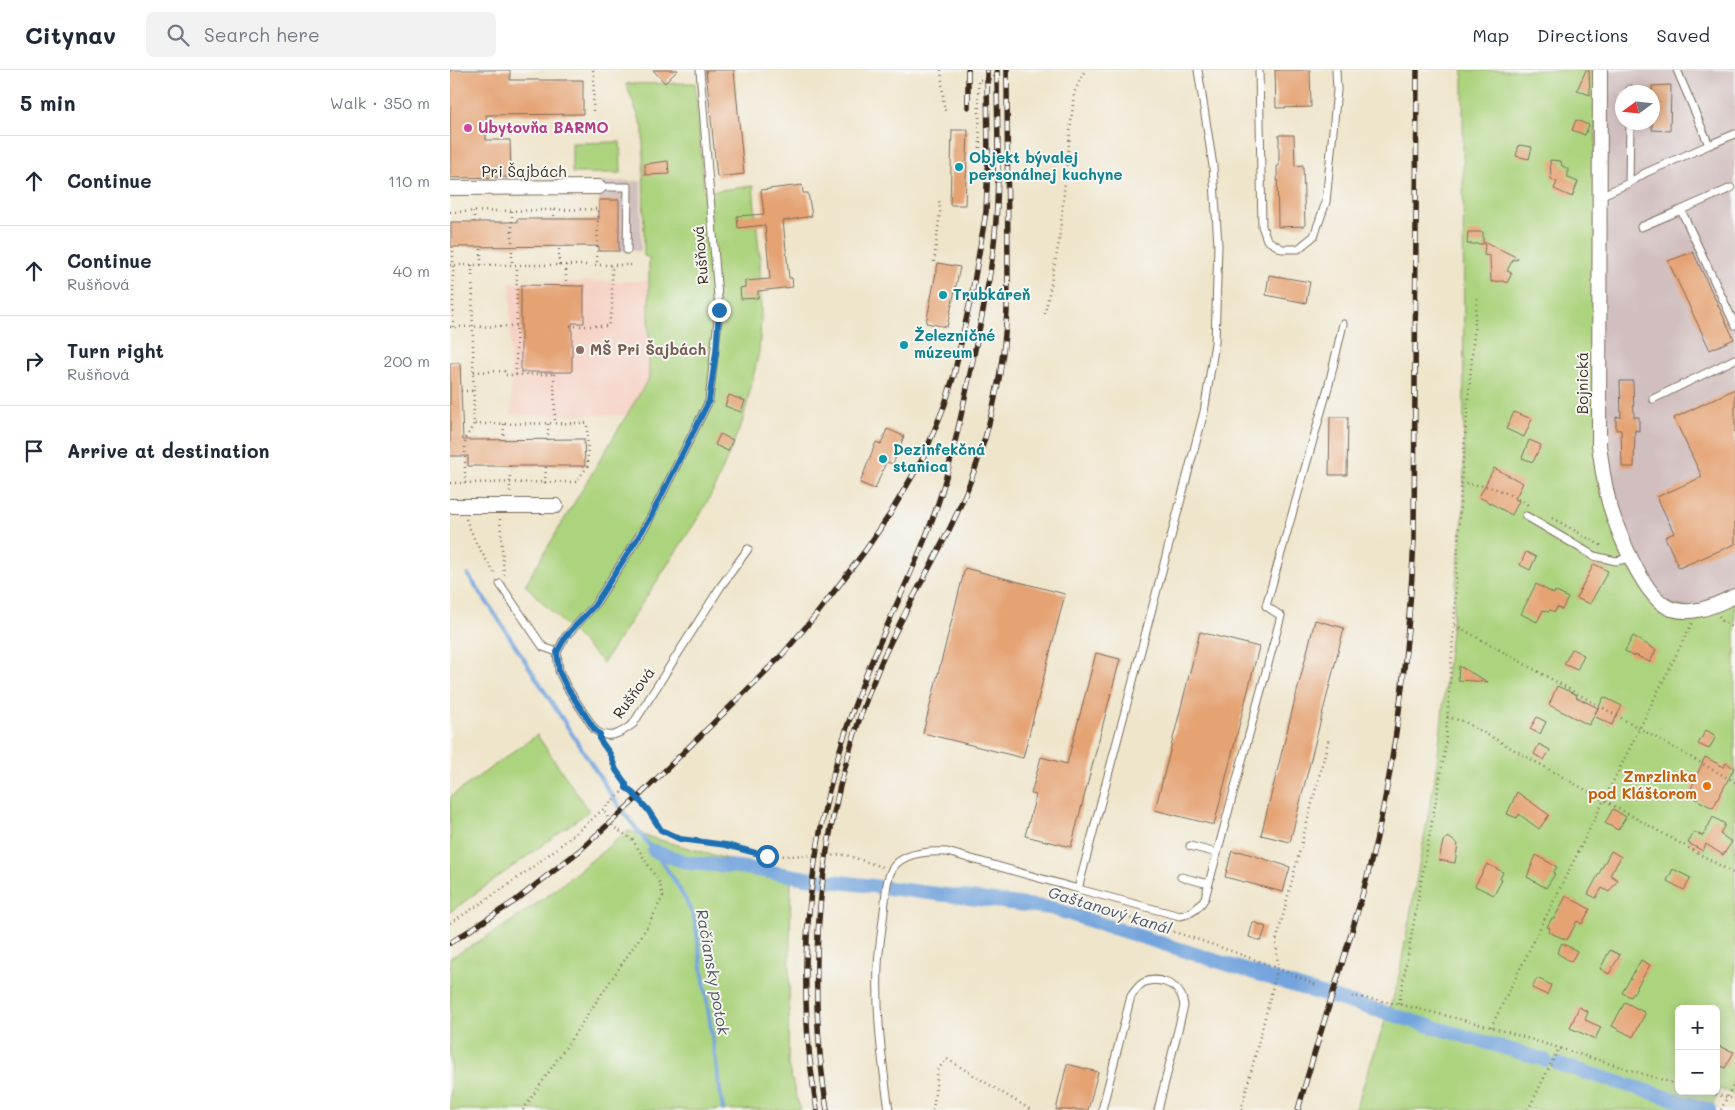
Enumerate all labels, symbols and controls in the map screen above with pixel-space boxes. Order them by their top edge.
search box [146,12,496,57]
text: Citynav [25,19,116,50]
icon: search [164,21,192,49]
text: Search here [204,22,320,47]
text: Map [1472,23,1509,47]
text: Directions [1537,23,1629,47]
text: Saved [1657,23,1710,47]
north arrow [1615,85,1660,130]
text: 5 min [20,89,76,116]
text: Walk · 350 m [330,92,430,113]
place label: Ubytovňa BARMO [478,117,609,137]
marker: Ubytovňa BARMO [462,122,474,134]
place label: Objekt bývalej personálnej kuchyne [969,147,1122,184]
street label: Pri Šajbách [481,161,567,181]
marker: Objekt bývalej personálnej kuchyne [953,161,965,173]
icon: ahead [20,167,48,195]
text: Continue [67,168,152,193]
text: 110 m [388,170,430,191]
street label: Rušňová [687,225,713,285]
text: Continue [67,248,152,273]
icon: ahead [20,257,48,285]
text: 40 m [393,260,430,281]
text: Rušňová [67,273,130,294]
place label: Trubkáreň [953,284,1030,304]
marker: Trubkáreň [937,289,949,301]
route end [708,299,731,322]
place label: Železničné múzeum [914,325,995,362]
text: Turn right [67,338,164,363]
place label: MŠ Pri Šajbách [590,339,706,359]
marker: Železničné múzeum [898,339,910,351]
marker: MŠ Pri Šajbách [574,344,586,356]
icon: right [20,347,48,375]
text: 200 m [383,350,430,371]
street label: Bojnická [1572,352,1592,414]
text: Rušňová [67,363,130,384]
icon: arrive [20,437,48,465]
text: Arrive at destination [67,438,270,463]
place label: Dezinfekčná stanica [893,439,985,476]
marker: Dezinfekčná stanica [877,453,889,465]
street label: Rušňová [608,663,659,722]
place label: Zmrzlinka pod Kláštorom [1588,766,1697,803]
marker: Zmrzlinka pod Kláštorom [1701,780,1713,792]
route start [756,845,779,868]
water label: Gaštanový kanál [1046,881,1175,938]
water label: Račiansky potok [692,907,735,1037]
map controls [1675,1005,1720,1095]
button: + [1675,1005,1720,1050]
button: − [1675,1050,1720,1095]

